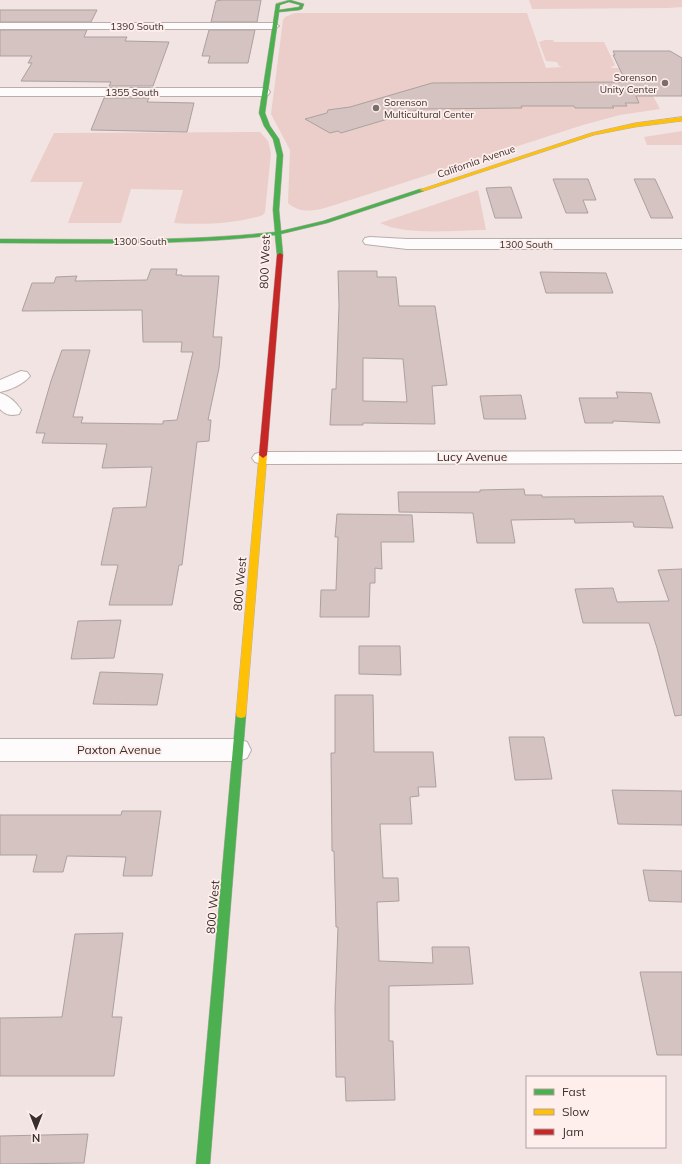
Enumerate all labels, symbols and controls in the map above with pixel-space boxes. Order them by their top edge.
street label: 1390 South [110,20,164,33]
place label: Sorenson Unity Center [600,71,657,96]
marker: Sorenson Unity Center [660,78,670,88]
street label: 1355 South [105,86,159,99]
place label: Sorenson Multicultural Center [384,96,474,121]
marker: Sorenson Multicultural Center [371,103,381,113]
street label: California Avenue [435,142,517,181]
street label: 1300 South [113,235,167,248]
street label: 800 West [256,235,273,289]
street label: 1300 South [499,238,553,251]
street label: Lucy Avenue [437,449,507,464]
street label: 800 West [230,556,249,612]
street label: Paxton Avenue [77,742,161,757]
street label: 800 West [203,879,222,935]
legend [526,1076,666,1148]
text: Fast [562,1084,586,1099]
text: Slow [562,1104,590,1119]
north arrow [16,1108,56,1148]
text: Jam [562,1124,584,1139]
text: N [32,1131,40,1145]

